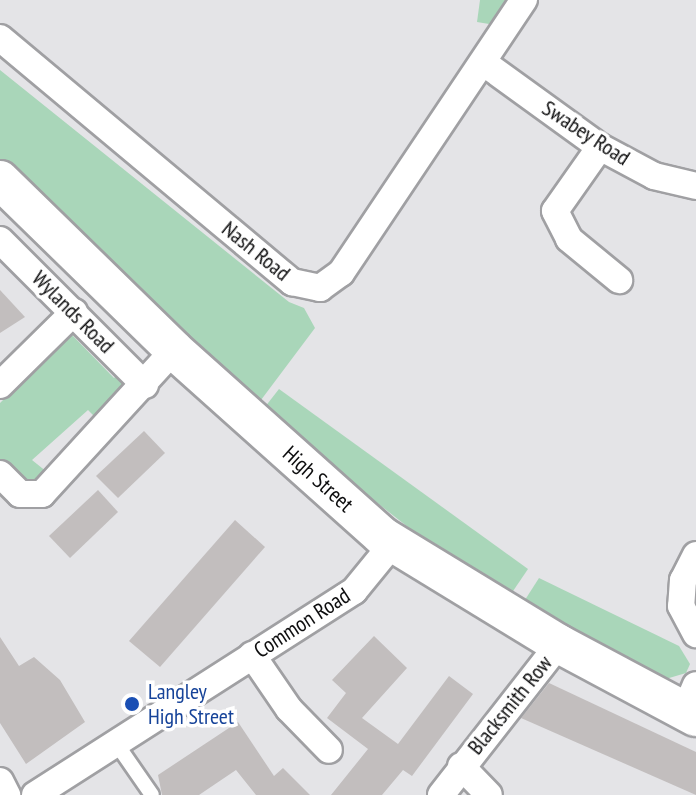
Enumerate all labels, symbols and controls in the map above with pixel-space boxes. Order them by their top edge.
street label: Swabey Road [537,95,635,171]
street label: Nash Road [217,216,295,286]
street label: Wylands Road [26,265,120,359]
street label: High Street [277,440,359,518]
street label: Common Road [249,582,355,664]
street label: Blacksmith Row [462,650,558,760]
place label: Langley High Street [148,678,234,730]
marker: Langley High Street [123,695,141,713]

